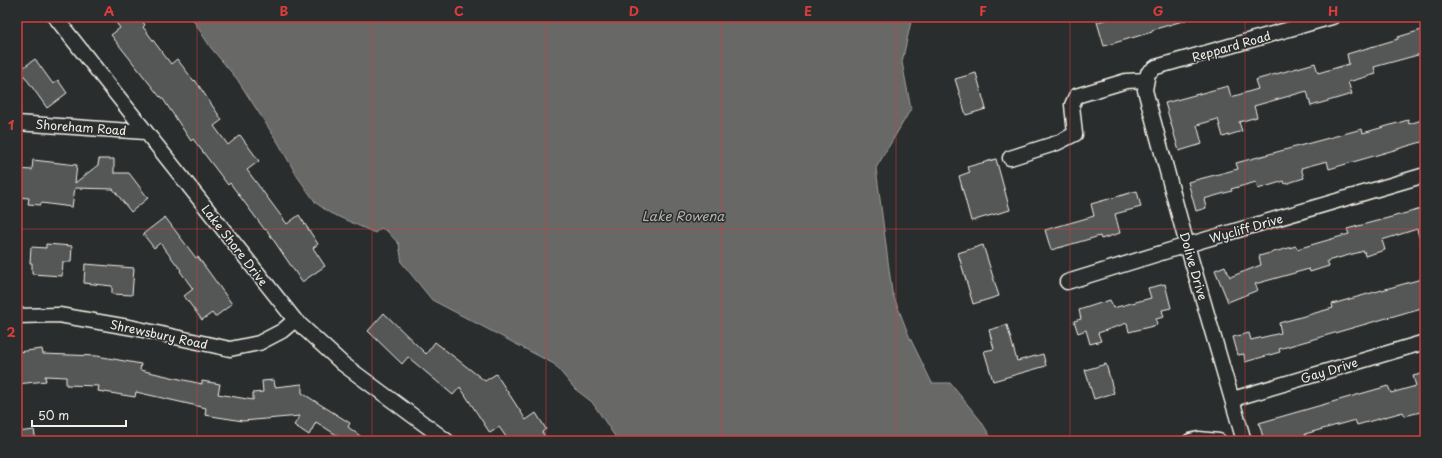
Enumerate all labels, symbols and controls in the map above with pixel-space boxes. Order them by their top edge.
text: A [104,1,114,20]
text: B [280,1,289,20]
text: C [454,1,464,20]
text: D [629,1,639,20]
text: E [804,1,812,20]
text: F [979,1,987,20]
text: G [1153,1,1163,20]
text: H [1328,1,1338,20]
street label: Reppard Road [1190,26,1272,66]
text: 1 [8,115,14,134]
street label: Shoreham Road [35,115,127,139]
street label: Lake Shore Drive [198,201,272,289]
water label: Lake Rowena [642,206,725,225]
street label: Wycliff Drive [1207,209,1285,247]
street label: Dolive Drive [1176,230,1212,302]
street label: Shrewsbury Road [108,315,210,353]
text: 2 [6,322,16,341]
street label: Gay Drive [1298,353,1360,387]
scale bar [32,402,126,428]
text: 50 m [38,406,69,424]

